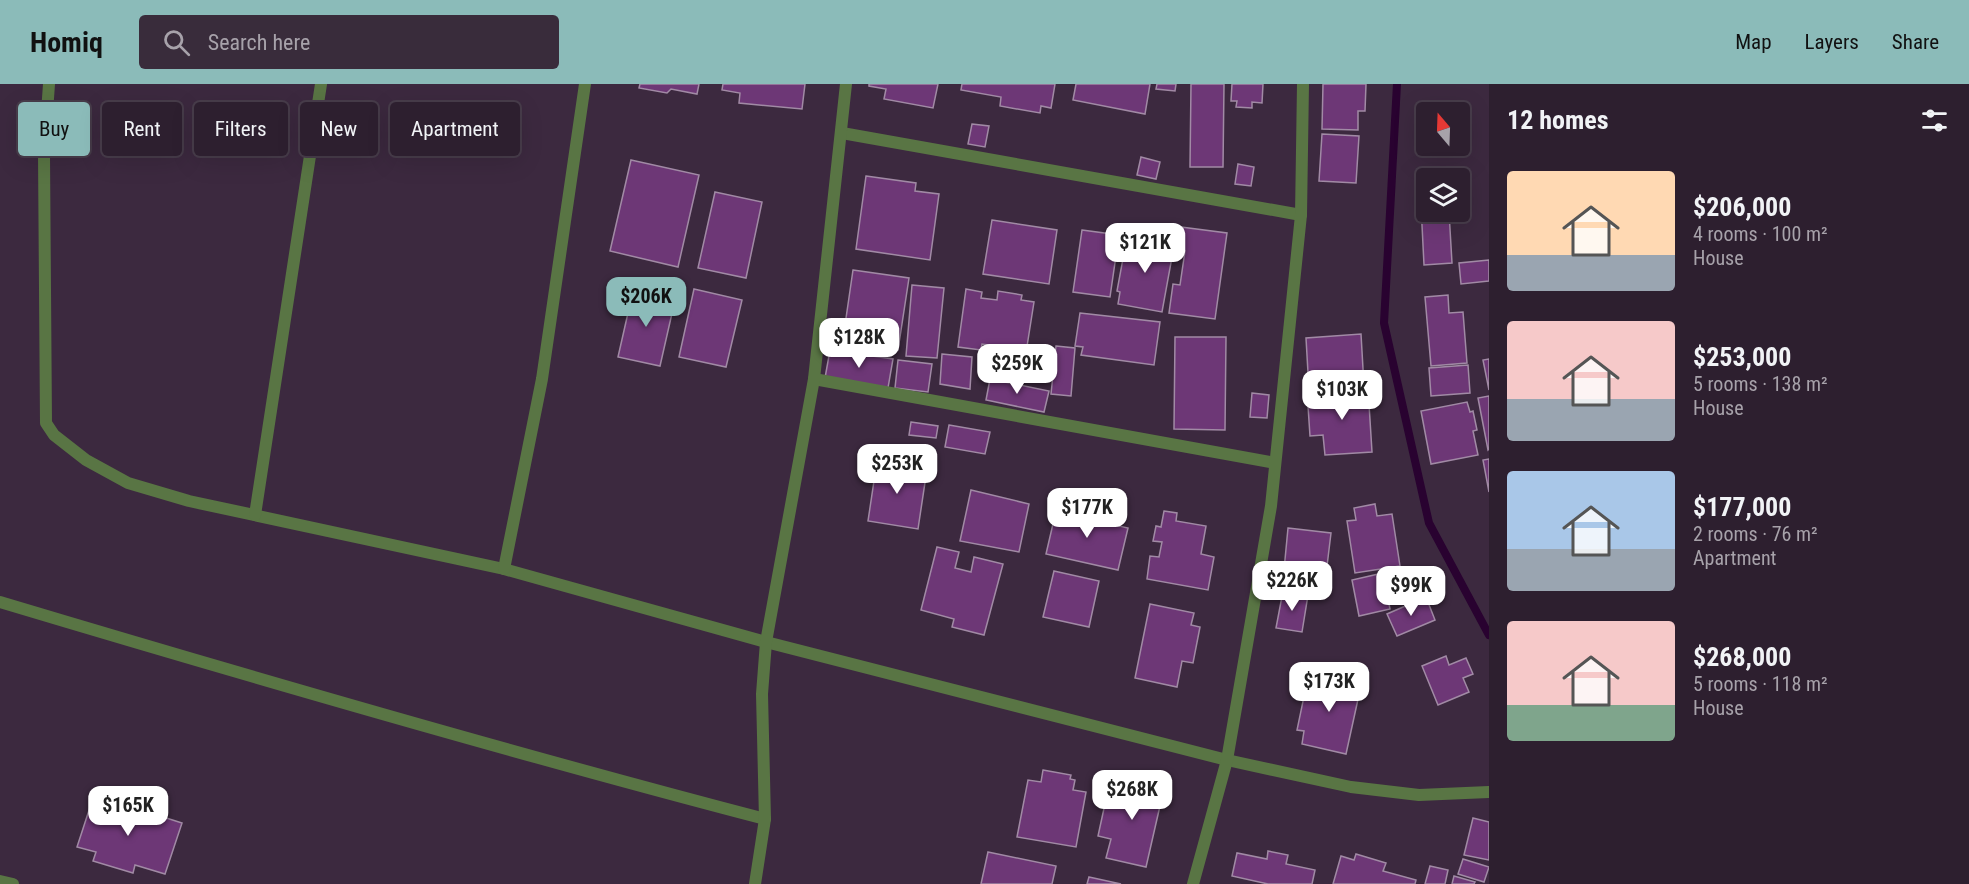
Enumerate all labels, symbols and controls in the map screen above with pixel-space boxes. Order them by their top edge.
search box [139,15,559,69]
text: Homiq [30,26,103,59]
icon: search [160,26,193,59]
text: Search here [208,30,310,55]
text: Map [1735,30,1772,54]
text: Layers [1805,30,1859,54]
text: Share [1892,30,1939,54]
chip: Buy [18,102,90,156]
chip: Rent [102,102,182,156]
chip: Filters [194,102,288,156]
chip: New [300,102,378,156]
chip: Apartment [390,102,520,156]
north arrow [1416,102,1470,156]
map controls [1416,102,1470,222]
icon: filters [1918,104,1951,137]
text: 12 homes [1507,105,1609,135]
button: layers [1416,168,1470,222]
text: $206,000 [1693,192,1791,222]
icon: home [1555,195,1627,267]
text: 4 rooms · 100 m² [1693,222,1828,246]
pin: $121K [1103,223,1187,274]
text: $121K [1119,230,1171,254]
text: House [1693,246,1744,270]
pin: $206K [604,277,688,328]
text: $206K [620,284,672,308]
pin: $128K [817,318,901,369]
text: $128K [833,325,885,349]
text: $253,000 [1693,342,1791,372]
pin: $259K [975,344,1059,395]
icon: home [1555,345,1627,417]
text: $259K [991,351,1043,375]
pin: $103K [1300,370,1384,421]
text: 5 rooms · 138 m² [1693,372,1828,396]
text: $103K [1316,377,1368,401]
text: House [1693,396,1744,420]
pin: $253K [855,444,939,495]
text: $253K [871,451,923,475]
pin: $177K [1045,488,1129,539]
text: $177,000 [1693,492,1791,522]
text: $177K [1061,495,1113,519]
icon: home [1555,495,1627,567]
text: 2 rooms · 76 m² [1693,522,1818,546]
text: Apartment [1693,546,1777,570]
pin: $226K [1250,561,1334,612]
pin: $99K [1375,566,1447,617]
text: $226K [1266,568,1318,592]
text: $99K [1390,573,1432,597]
text: $268,000 [1693,642,1791,672]
icon: home [1555,645,1627,717]
pin: $173K [1287,662,1371,713]
text: $173K [1303,669,1355,693]
text: 5 rooms · 118 m² [1693,672,1828,696]
text: House [1693,696,1744,720]
pin: $268K [1090,770,1174,821]
text: $268K [1106,777,1158,801]
pin: $165K [86,786,170,837]
text: $165K [102,793,154,817]

